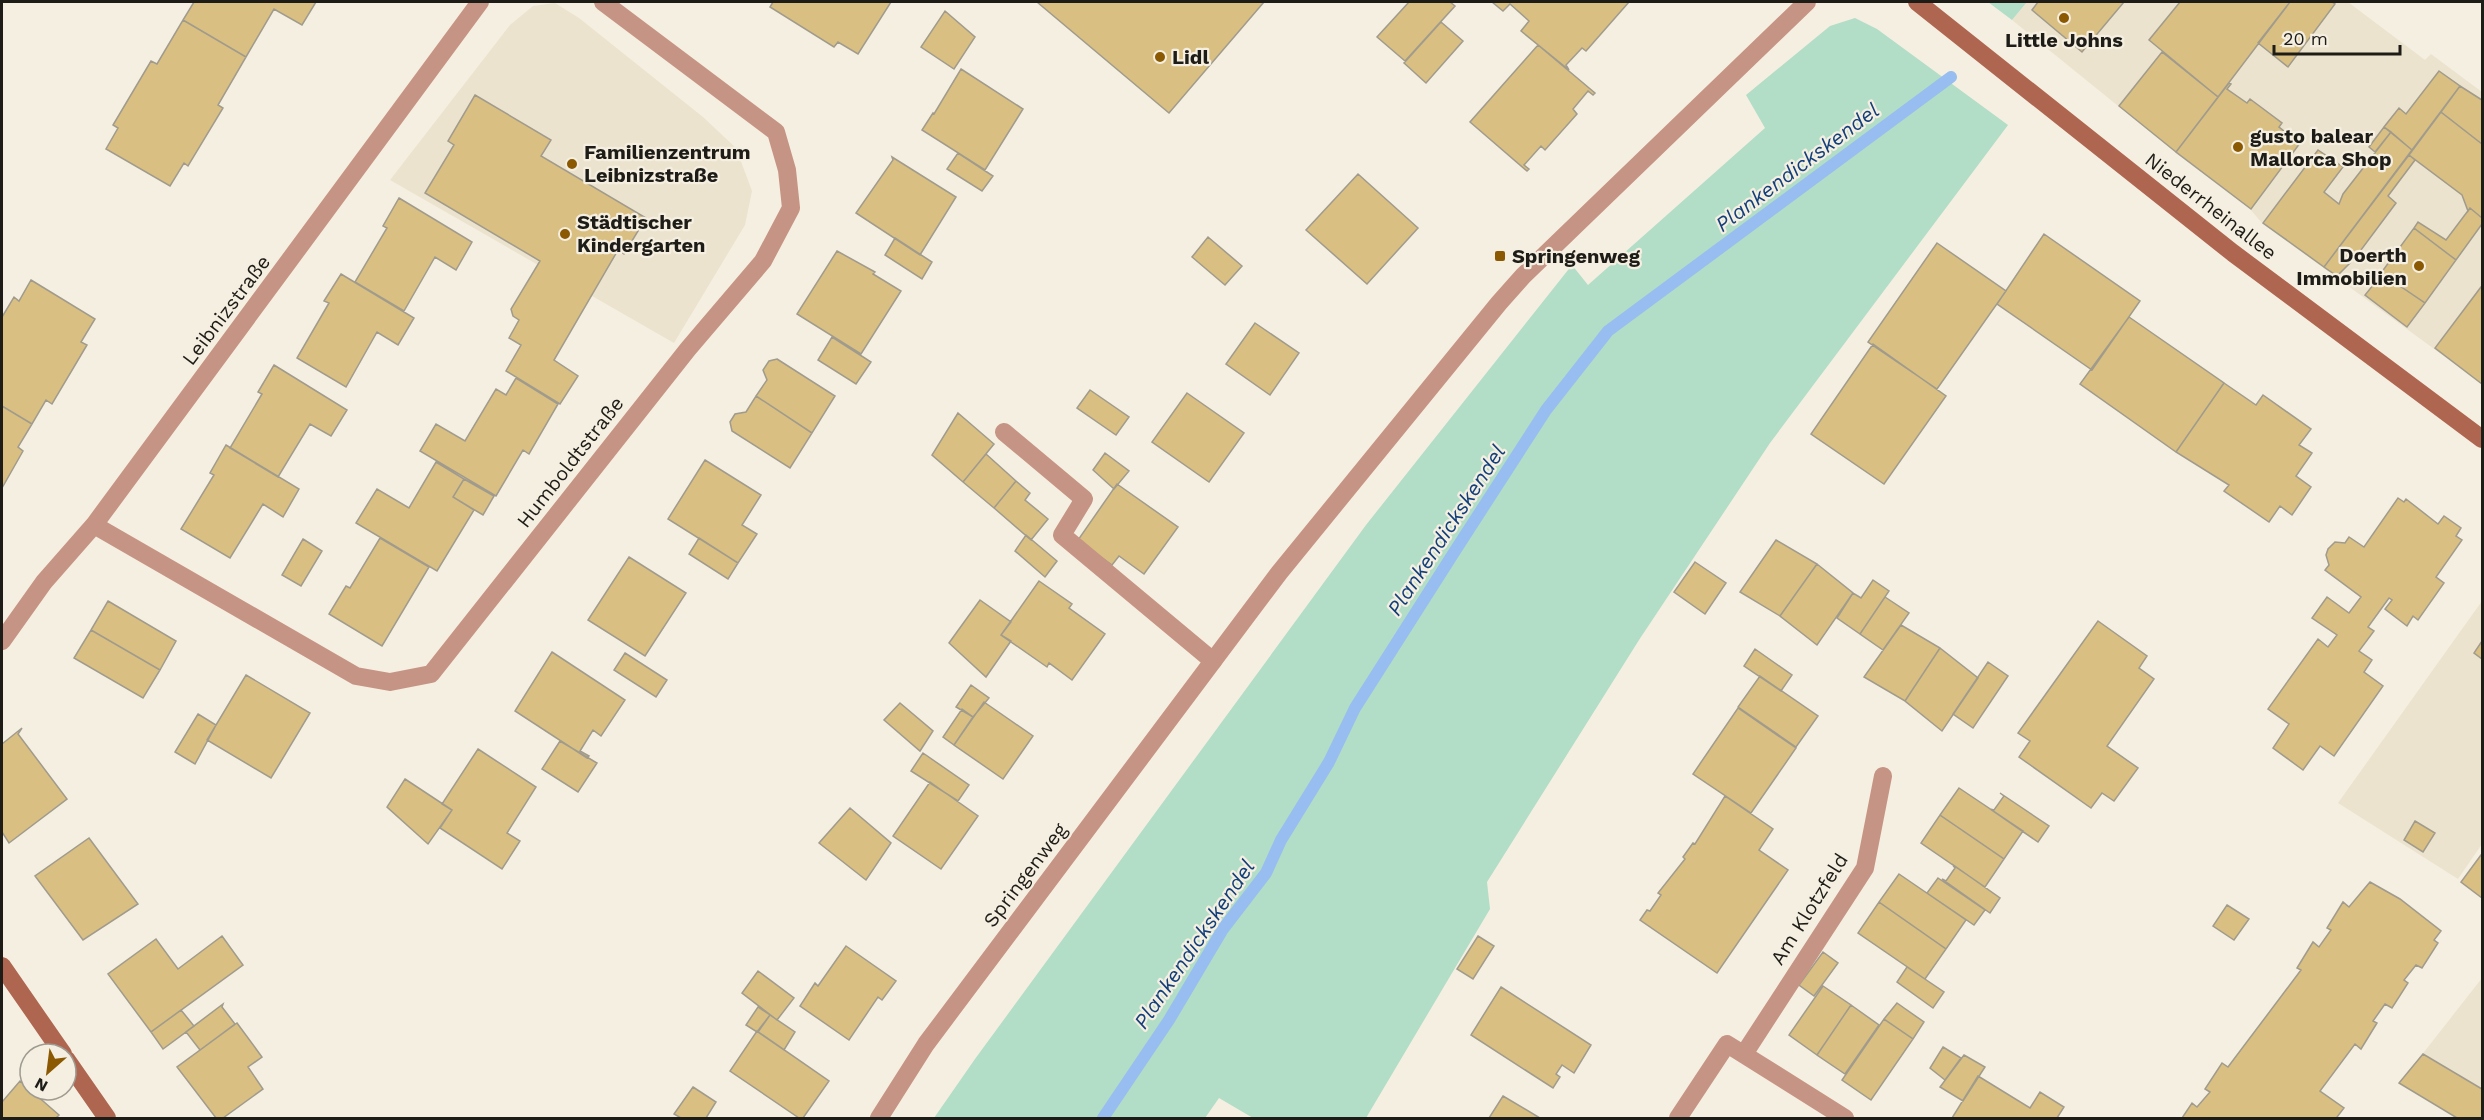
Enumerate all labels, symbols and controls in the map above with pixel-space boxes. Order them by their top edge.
marker: Little Johns [2057,11,2071,25]
scale bar [2274,18,2400,56]
place label: Little Johns [2005,28,2123,52]
text: 20 m [2283,28,2328,49]
place label: Lidl [1172,45,1209,69]
marker: Lidl [1153,50,1167,64]
water label: Plankendickskendel [1710,97,1884,237]
place label: gusto balear Mallorca Shop [2250,124,2392,171]
place label: Familienzentrum Leibnizstraße [584,140,751,187]
marker: gusto balear Mallorca Shop [2231,140,2245,154]
street label: Niederrheinallee [2140,147,2282,265]
marker: Familienzentrum Leibnizstraße [565,157,579,171]
place label: Städtischer Kindergarten [577,210,705,257]
marker: Städtischer Kindergarten [558,227,572,241]
place label: Doerth Immobilien [2296,243,2407,290]
place label: Springenweg [1512,244,1641,268]
marker: Springenweg [1493,249,1507,263]
street label: Leibnizstraße [177,250,275,370]
marker: Doerth Immobilien [2412,259,2426,273]
street label: Humboldtstraße [511,392,629,532]
water label: Plankendickskendel [1381,440,1511,620]
street label: Springenweg [978,818,1072,932]
street label: Am Klotzfeld [1765,849,1853,969]
water label: Plankendickskendel [1128,855,1260,1033]
north arrow [18,1042,78,1102]
text: N [31,1074,51,1096]

